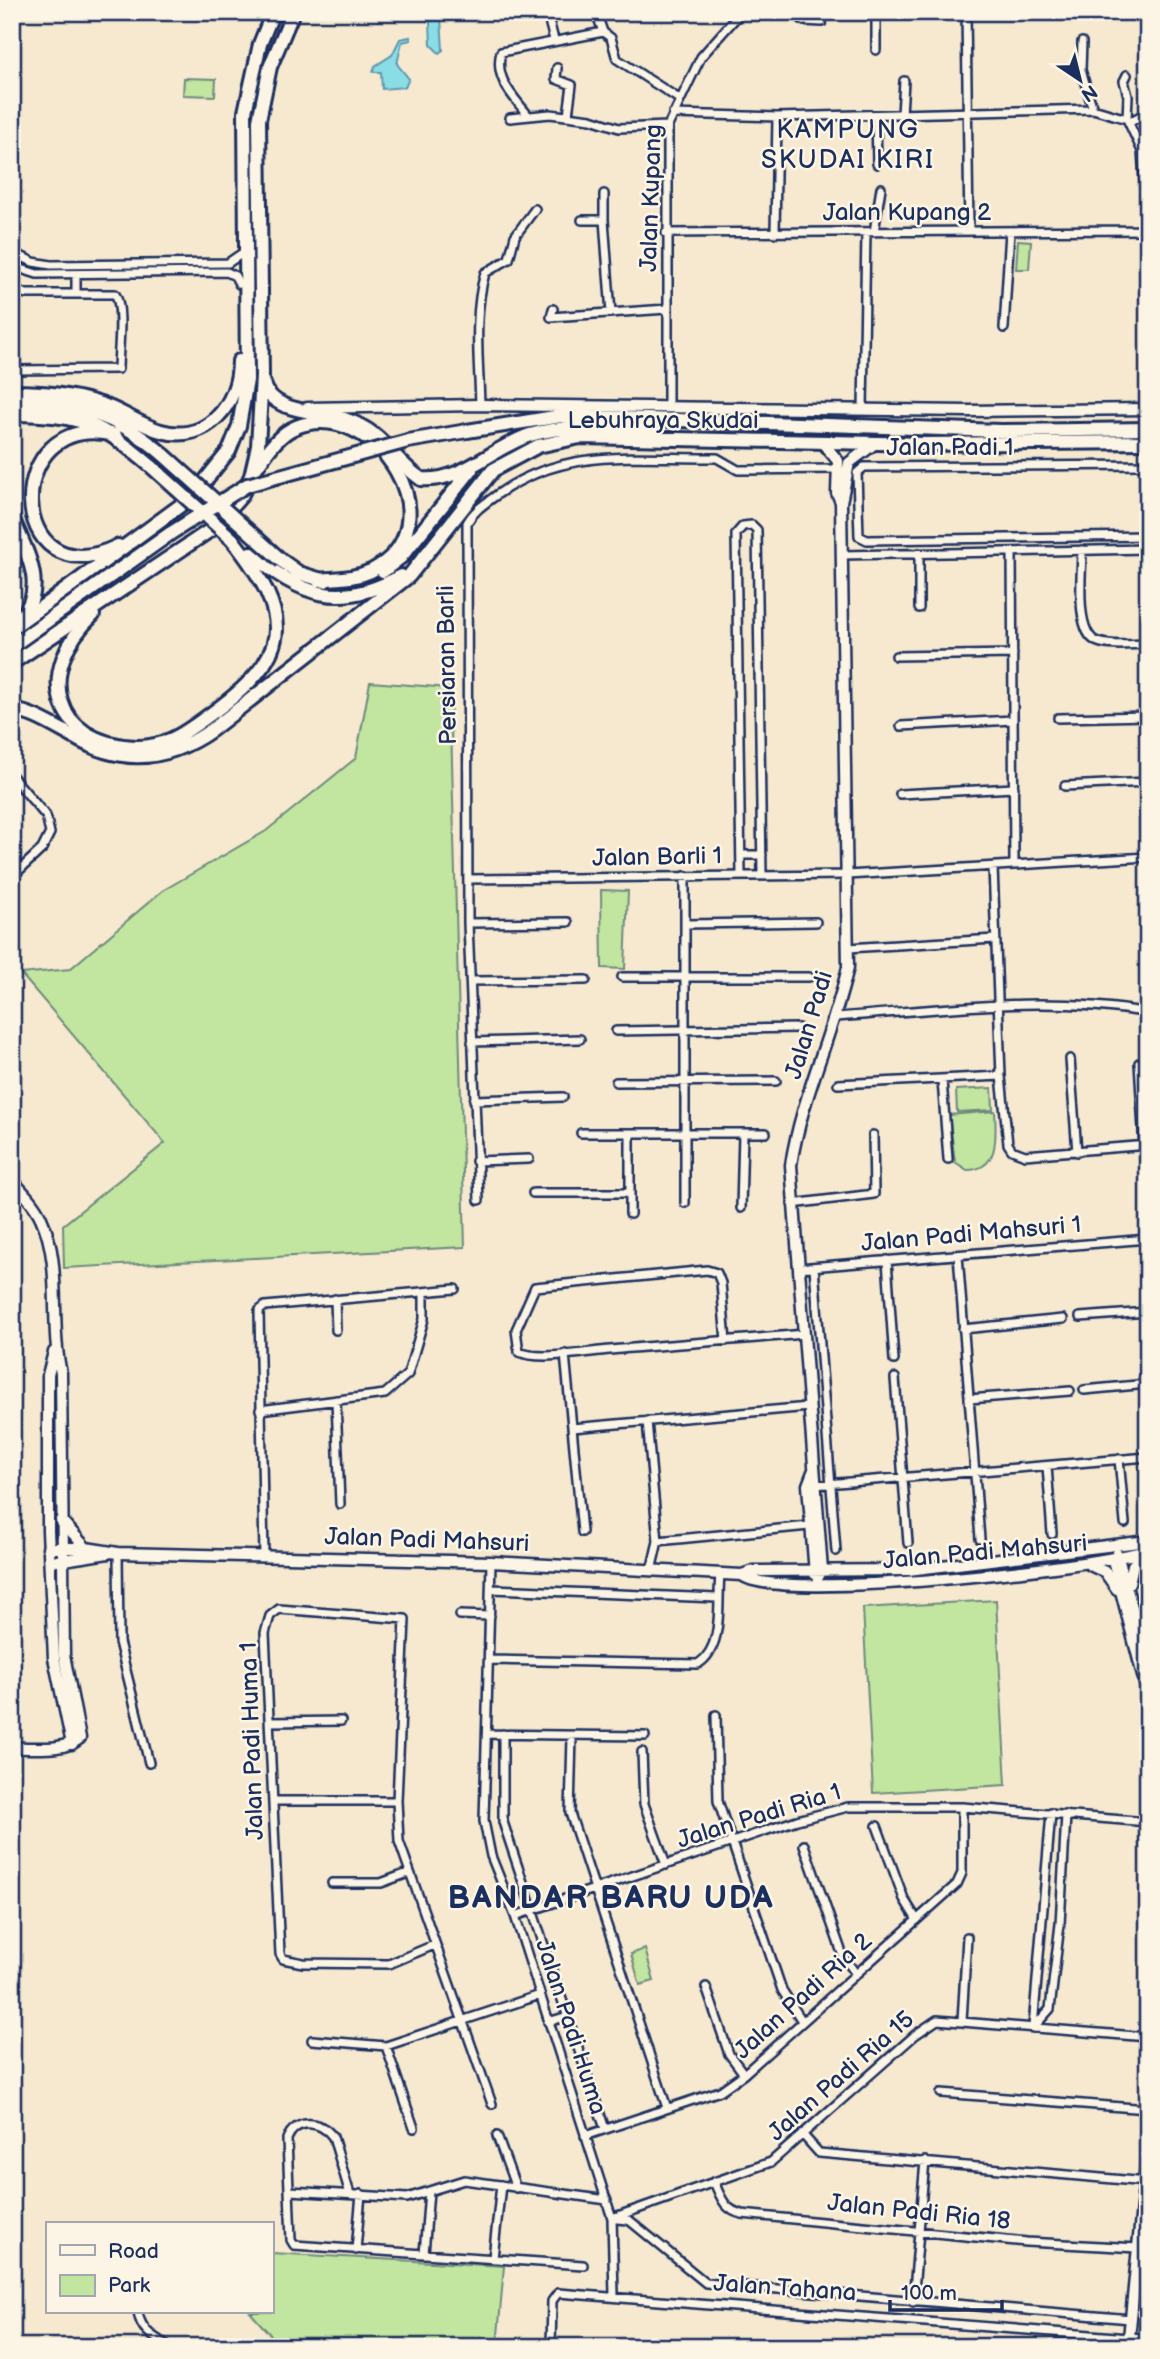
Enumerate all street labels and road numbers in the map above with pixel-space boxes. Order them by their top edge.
street label: Jalan Kupang [634,124,668,272]
street label: Jalan Kupang 2 [823,198,991,227]
street label: Lebuhraya Skudai [567,406,759,435]
street label: Jalan Padi 1 [886,433,1014,462]
street label: Persiaran Barli [431,585,463,745]
street label: Jalan Barli 1 [592,841,722,873]
street label: Jalan Padi [779,967,839,1083]
street label: Jalan Padi Mahsuri 1 [860,1210,1082,1258]
street label: Jalan Padi Mahsuri [324,1522,530,1558]
street label: Jalan Padi Mahsuri [882,1529,1088,1575]
street label: Jalan Padi Huma 1 [234,1641,270,1841]
street label: Jalan Padi Ria 1 [673,1777,845,1855]
street label: Jalan Padi Ria 2 [728,1927,878,2065]
street label: Jalan Padi Huma [529,1936,613,2118]
street label: Jalan Padi Ria 15 [762,2005,920,2147]
street label: Jalan Padi Ria 18 [826,2188,1012,2236]
street label: Jalan Tahana [713,2269,857,2307]

